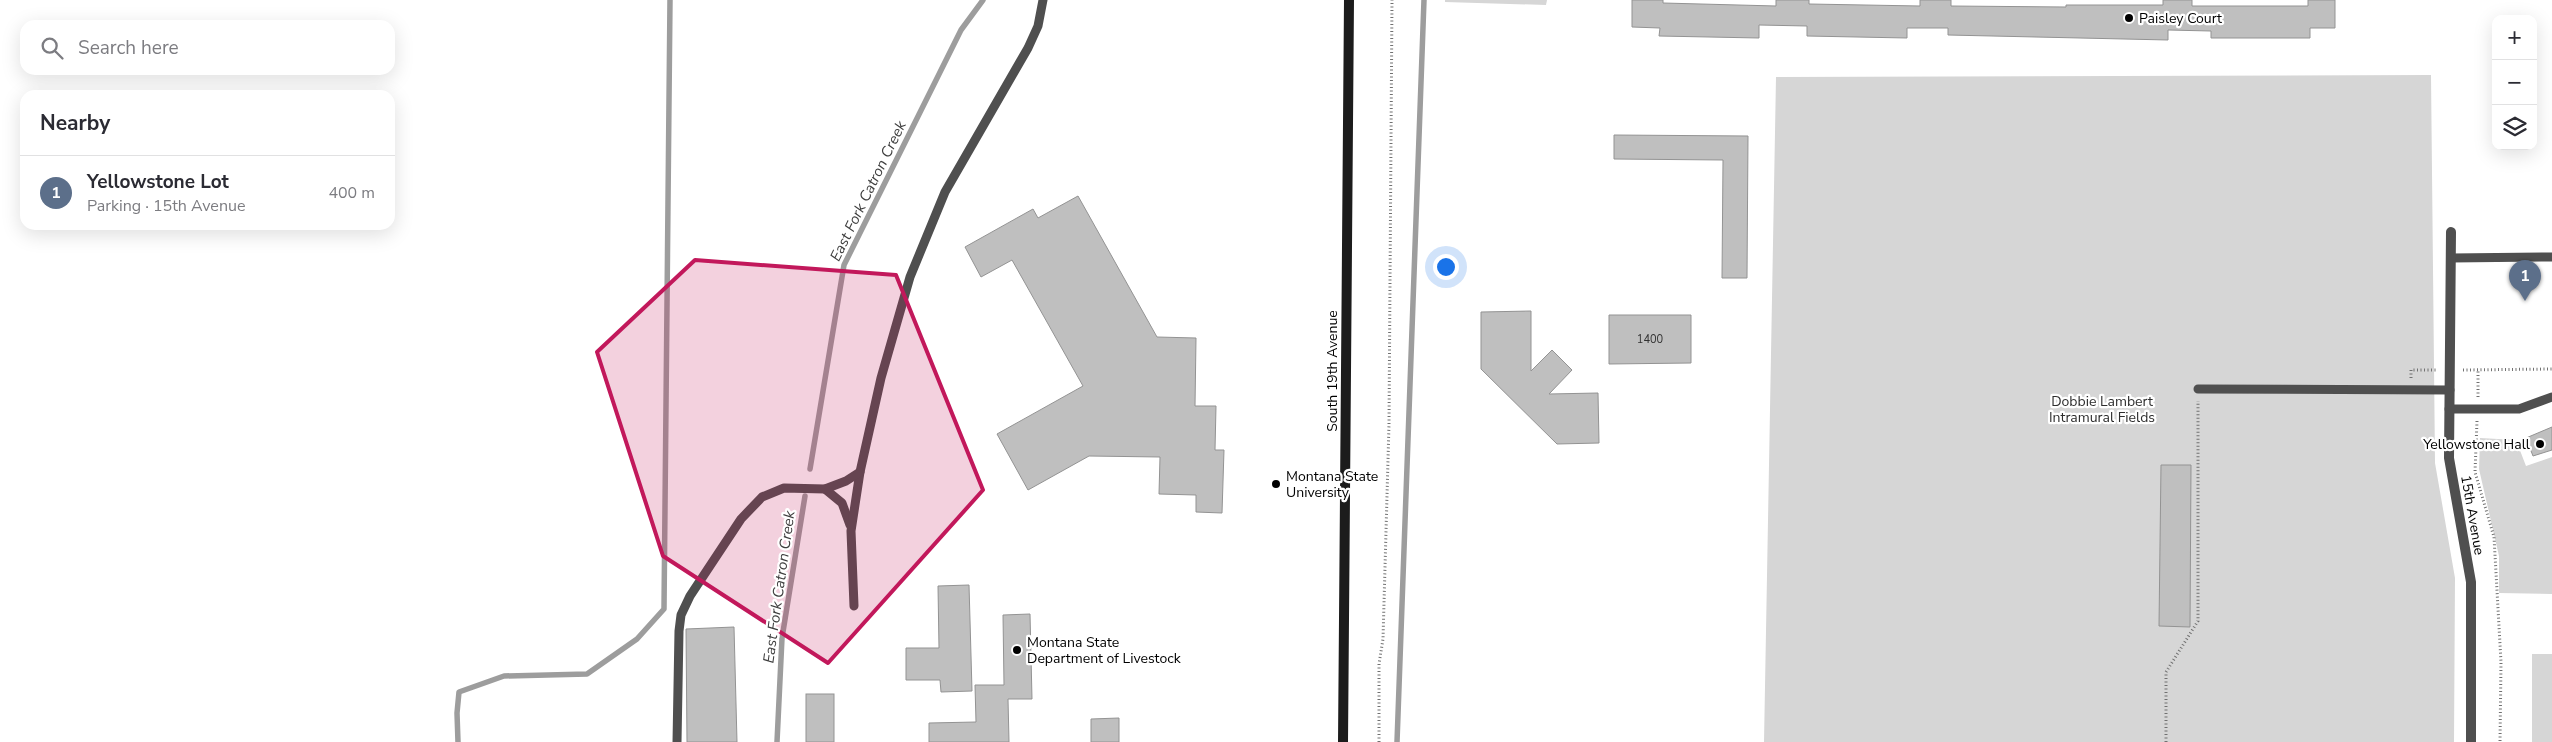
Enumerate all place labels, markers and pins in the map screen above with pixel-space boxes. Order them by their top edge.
place label: Paisley Court [2139,9,2222,28]
marker: Paisley Court [2123,12,2135,24]
pin: 1 [2509,260,2541,301]
place label: Yellowstone Hall [2422,435,2531,454]
marker: Yellowstone Hall [2534,438,2546,450]
place label: Montana State University [1286,467,1378,502]
marker: Montana State University [1270,478,1282,490]
place label: Montana State Department of Livestock [1027,633,1182,668]
marker: Montana State Department of Livestock [1011,644,1023,656]

